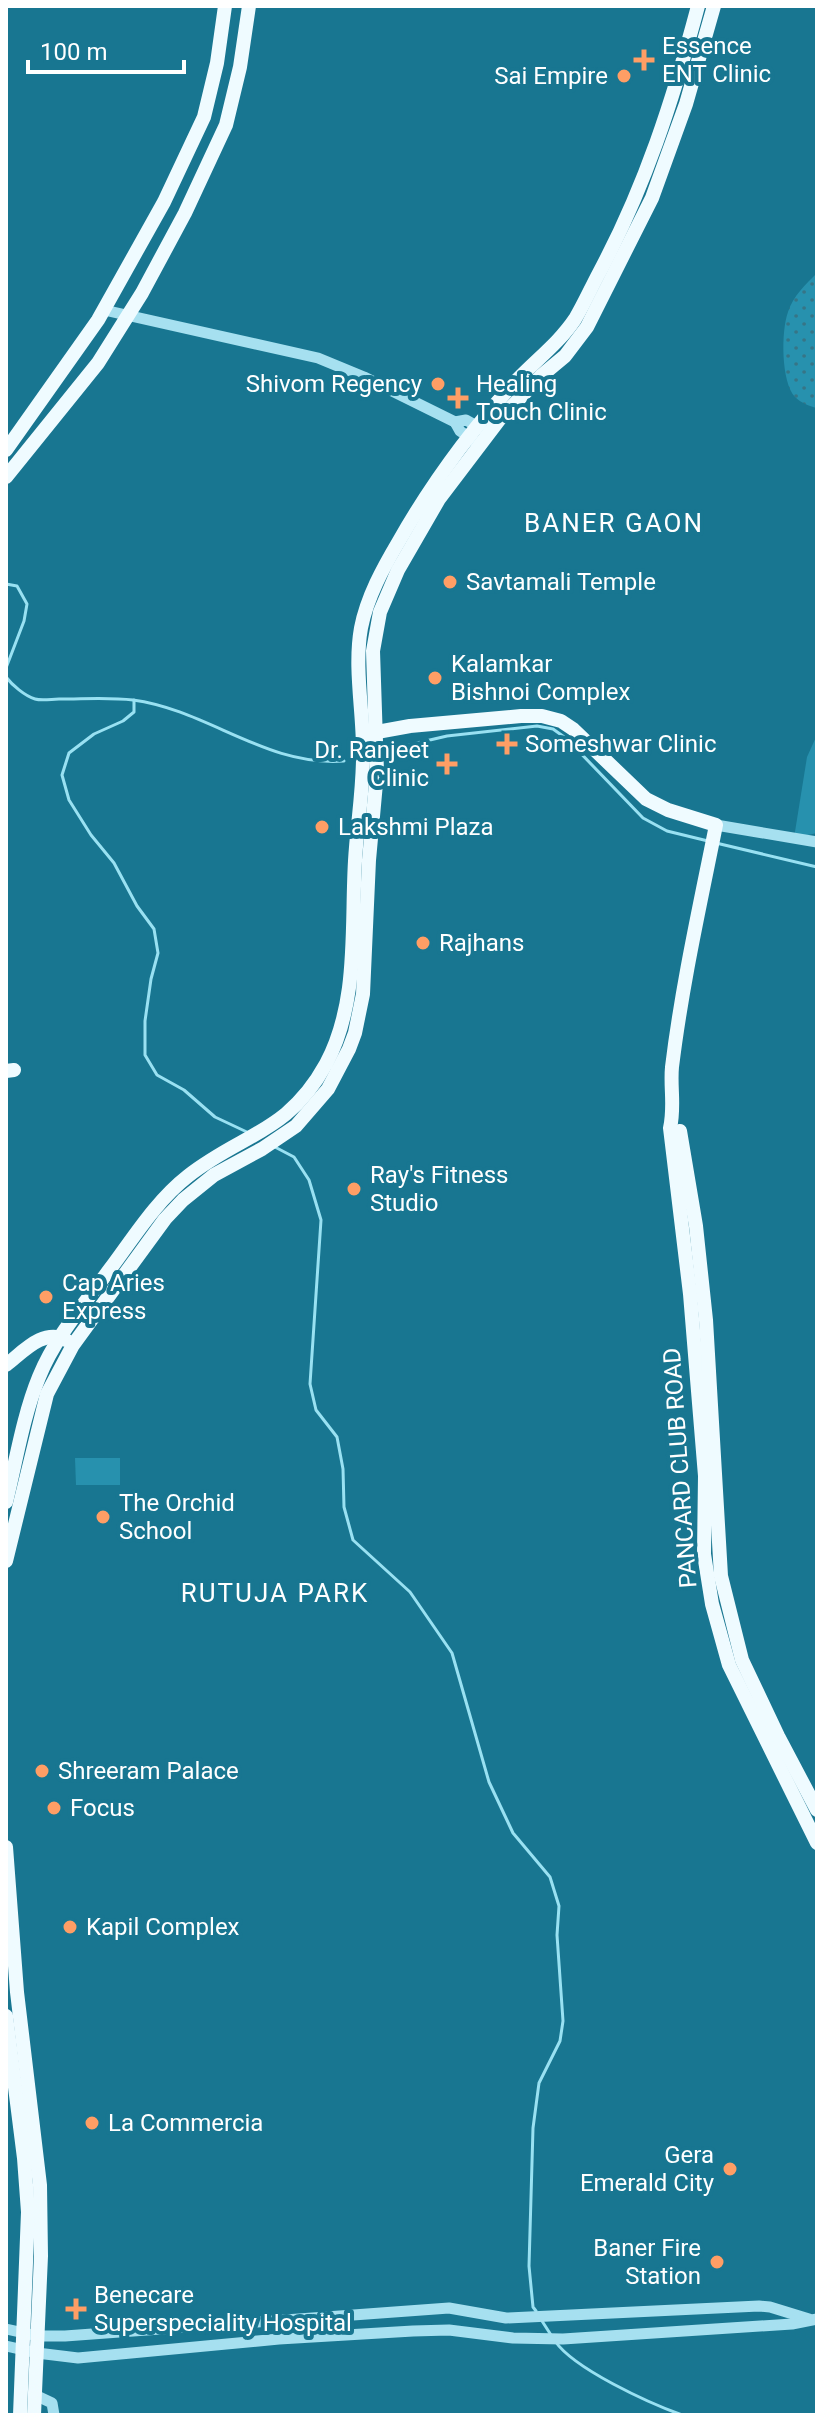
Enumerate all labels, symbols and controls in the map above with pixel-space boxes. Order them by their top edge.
scale bar [28,24,184,74]
place label: Essence ENT Clinic [662,32,771,88]
text: 100 m [40,38,107,66]
marker: Essence ENT Clinic [633,49,655,71]
place label: Sai Empire [494,62,608,90]
marker: Sai Empire [615,67,633,85]
place label: Shivom Regency [246,370,423,398]
place label: Healing Touch Clinic [476,370,607,426]
marker: Shivom Regency [429,375,447,393]
marker: Healing Touch Clinic [447,387,469,409]
district label: BANER GAON [524,508,704,538]
place label: Savtamali Temple [466,568,656,596]
marker: Savtamali Temple [441,573,459,591]
place label: Kalamkar Bishnoi Complex [451,650,631,706]
marker: Kalamkar Bishnoi Complex [426,669,444,687]
place label: Someshwar Clinic [525,730,716,758]
marker: Someshwar Clinic [496,733,518,755]
place label: Dr. Ranjeet Clinic [314,736,429,792]
marker: Dr. Ranjeet Clinic [436,753,458,775]
place label: Lakshmi Plaza [338,813,494,841]
marker: Lakshmi Plaza [313,818,331,836]
place label: Rajhans [439,929,525,957]
marker: Rajhans [414,934,432,952]
place label: Ray's Fitness Studio [370,1161,509,1217]
marker: Ray's Fitness Studio [345,1180,363,1198]
place label: Cap Aries Express [62,1269,165,1325]
marker: Cap Aries Express [37,1288,55,1306]
street label: PANCARD CLUB ROAD [658,1347,702,1589]
place label: The Orchid School [119,1489,235,1545]
marker: The Orchid School [94,1508,112,1526]
district label: RUTUJA PARK [181,1578,369,1608]
place label: Shreeram Palace [58,1757,239,1785]
marker: Shreeram Palace [33,1762,51,1780]
place label: Focus [70,1794,135,1822]
marker: Focus [45,1799,63,1817]
place label: Kapil Complex [86,1913,240,1941]
marker: Kapil Complex [61,1918,79,1936]
place label: La Commercia [108,2109,263,2137]
marker: La Commercia [83,2114,101,2132]
place label: Gera Emerald City [580,2141,715,2197]
marker: Gera Emerald City [721,2160,739,2178]
place label: Baner Fire Station [593,2234,701,2290]
marker: Baner Fire Station [708,2253,726,2271]
place label: Benecare Superspeciality Hospital [94,2281,352,2337]
marker: Benecare Superspeciality Hospital [65,2298,87,2320]

